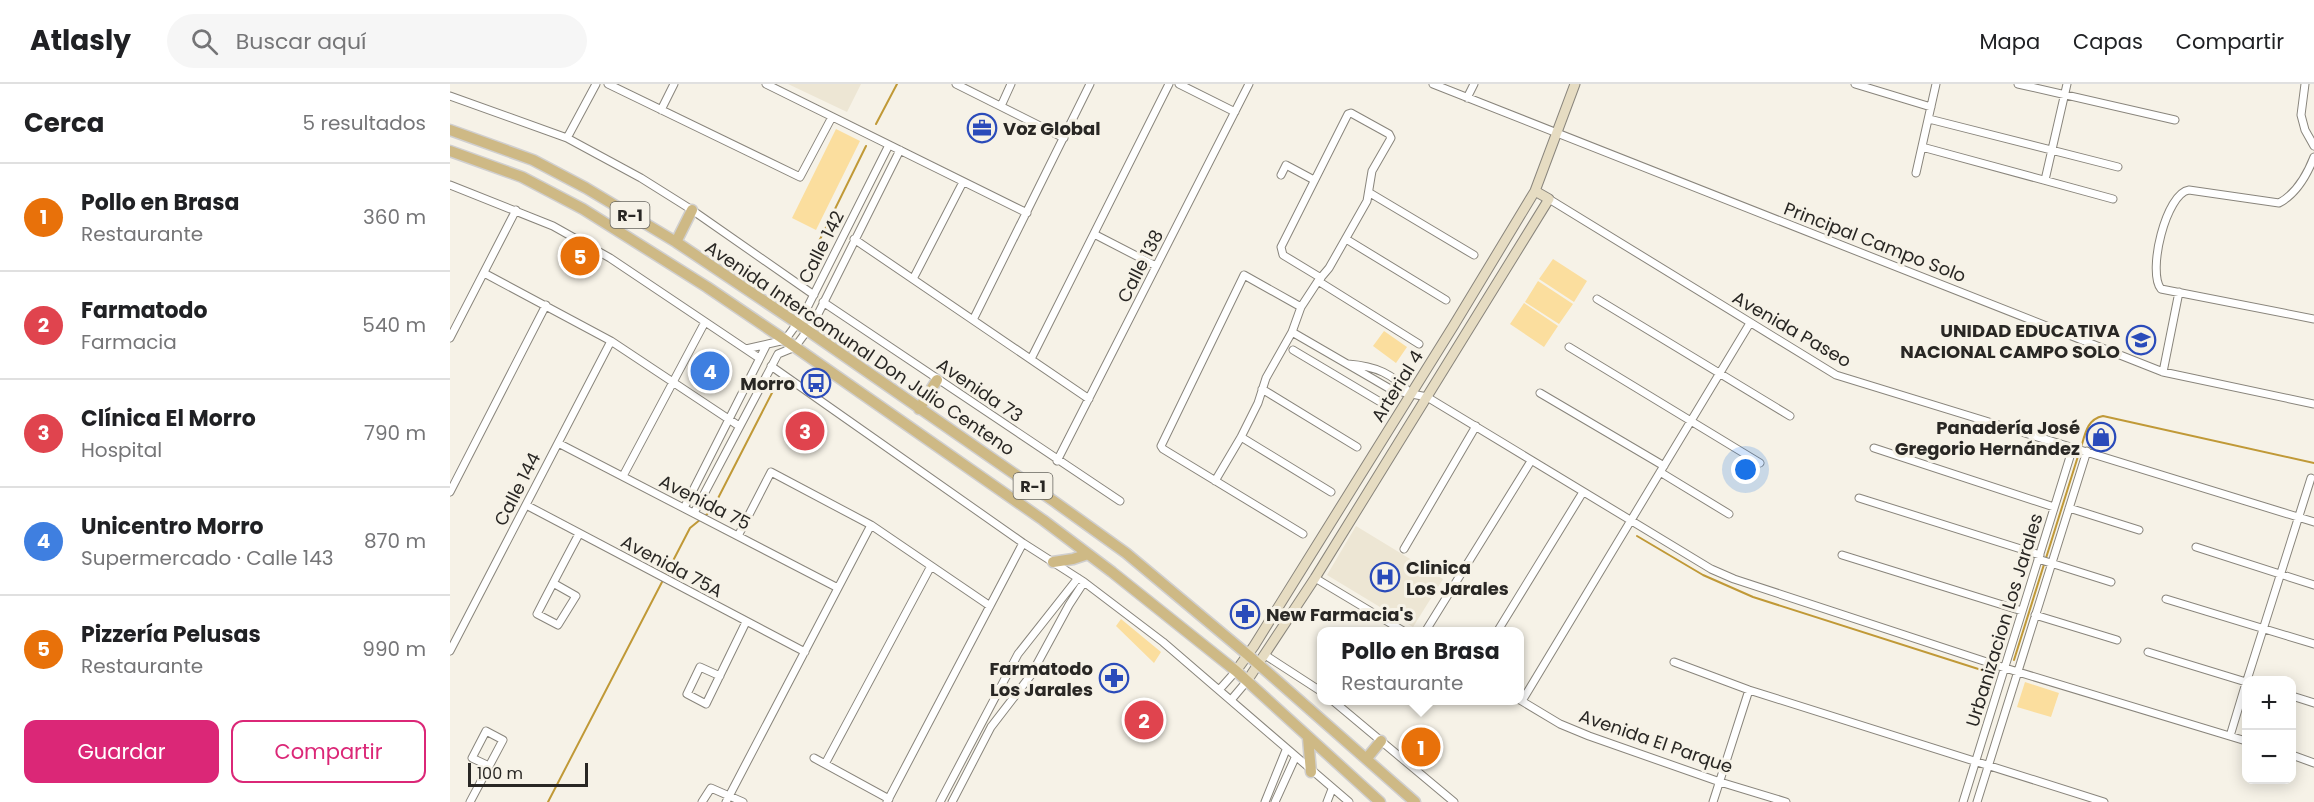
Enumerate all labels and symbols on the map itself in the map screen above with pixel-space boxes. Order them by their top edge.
office icon: Voz Global [966,112,998,144]
place label: Voz Global [1003,116,1101,141]
street label: Principal Campo Solo [1780,196,1970,288]
road number: R-1 [610,202,650,228]
street label: Calle 142 [792,206,850,288]
street label: Calle 138 [1111,225,1169,307]
pin: 5 [560,234,600,279]
street label: Avenida Intercomunal Don Julio Centeno [700,235,1020,461]
street label: Avenida Paseo [1728,285,1856,373]
place label: UNIDAD EDUCATIVA NACIONAL CAMPO SOLO [1900,318,2120,364]
school or university icon: UNIDAD EDUCATIVA NACIONAL CAMPO SOLO [2125,324,2157,356]
street label: Arterial 4 [1365,345,1429,427]
pin: 4 [690,348,730,394]
street label: Avenida 73 [932,352,1028,428]
bus stop icon: Morro [800,367,832,399]
place label: Morro [740,371,795,396]
pin: 3 [786,408,824,454]
place label: Panadería José Gregorio Hernández [1895,415,2080,461]
shop icon: Panadería José Gregorio Hernández [2085,421,2117,453]
street label: Calle 144 [488,448,546,530]
your location [1731,455,1760,484]
street label: Avenida 75 [655,468,755,536]
road number: R-1 [1014,473,1052,499]
street label: Urbanizacion Los Jarales [1960,510,2048,730]
street label: Avenida 75A [617,529,727,603]
place label: Clinica Los Jarales [1406,555,1509,601]
hospital icon: Clinica Los Jarales [1369,561,1401,593]
pharmacy icon: New Farmacia's [1229,598,1261,630]
place label: New Farmacia's [1266,602,1414,627]
place label: Farmatodo Los Jarales [989,656,1093,702]
pharmacy icon: Farmatodo Los Jarales [1098,662,1130,694]
pin: 2 [1124,698,1164,742]
street label: Avenida El Parque [1576,703,1736,779]
pin: 1 [1402,724,1440,770]
scale bar [468,760,588,788]

